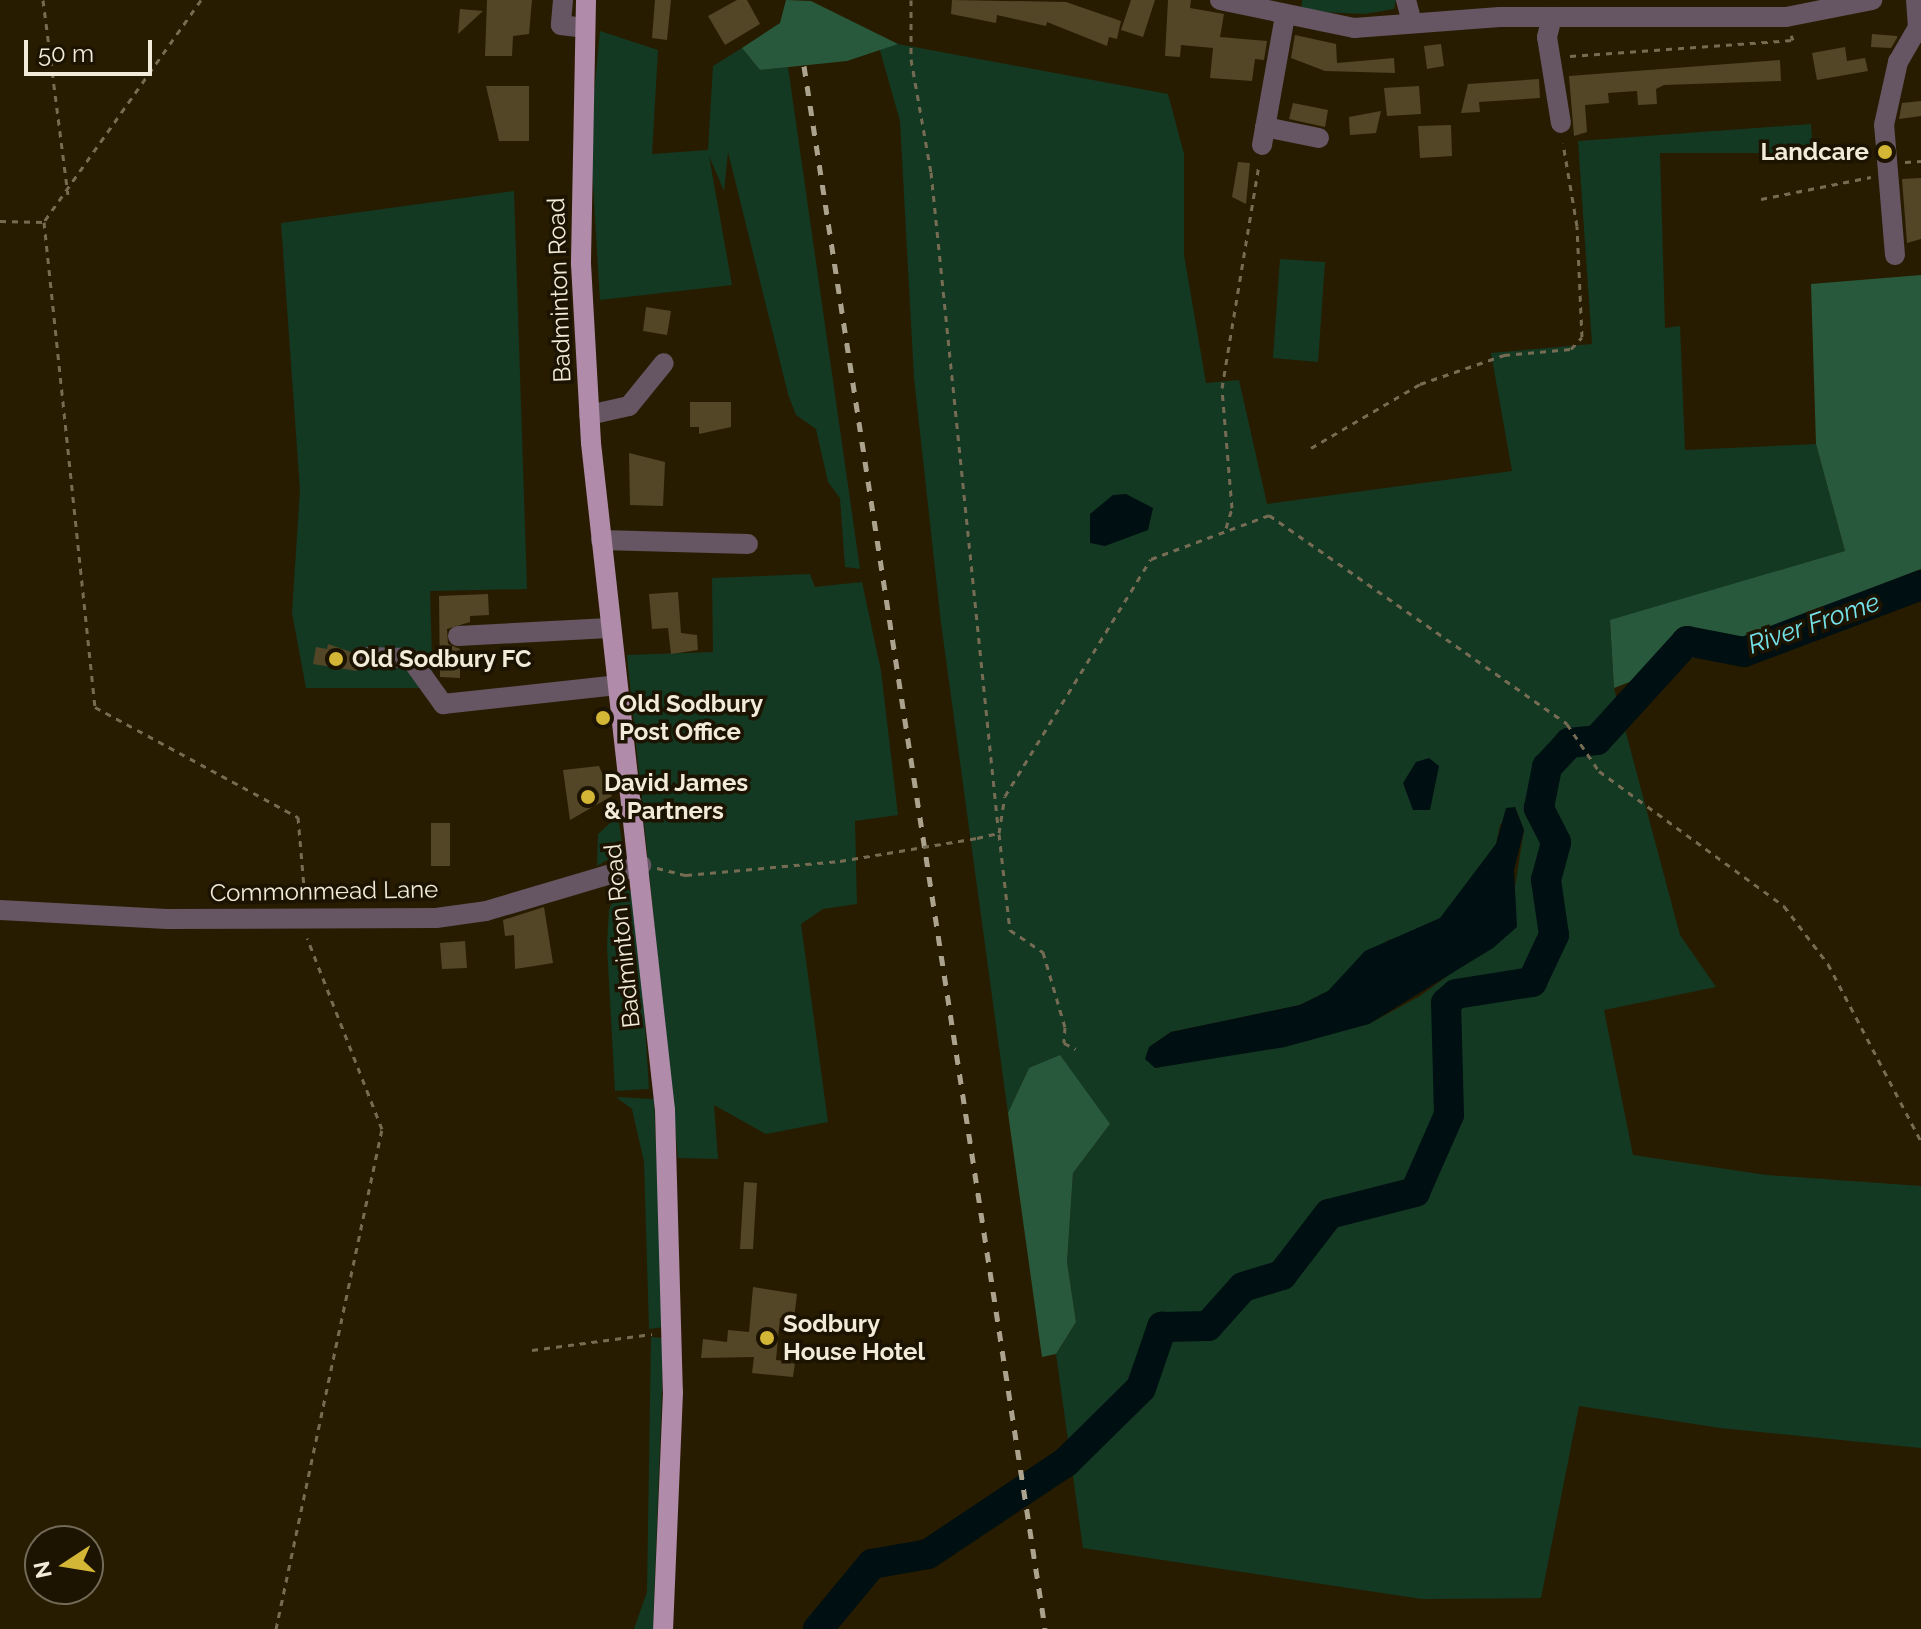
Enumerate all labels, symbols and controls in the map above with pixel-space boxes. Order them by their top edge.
scale bar [28,24,156,74]
text: 50 m [38,39,94,68]
place label: Landcare [1760,138,1869,166]
marker: Landcare [1876,143,1894,161]
street label: Badminton Road [541,197,577,383]
water label: River Frome [1744,587,1884,661]
place label: Old Sodbury FC [352,645,532,673]
marker: Old Sodbury FC [327,650,345,668]
place label: Old Sodbury Post Office [619,690,763,746]
marker: Old Sodbury Post Office [594,709,612,727]
place label: David James & Partners [604,769,749,825]
marker: David James & Partners [579,788,597,806]
street label: Badminton Road [598,843,646,1029]
street label: Commonmead Lane [209,875,439,907]
place label: Sodbury House Hotel [783,1310,925,1366]
marker: Sodbury House Hotel [758,1329,776,1347]
north arrow [24,1525,104,1605]
text: N [28,1559,57,1580]

